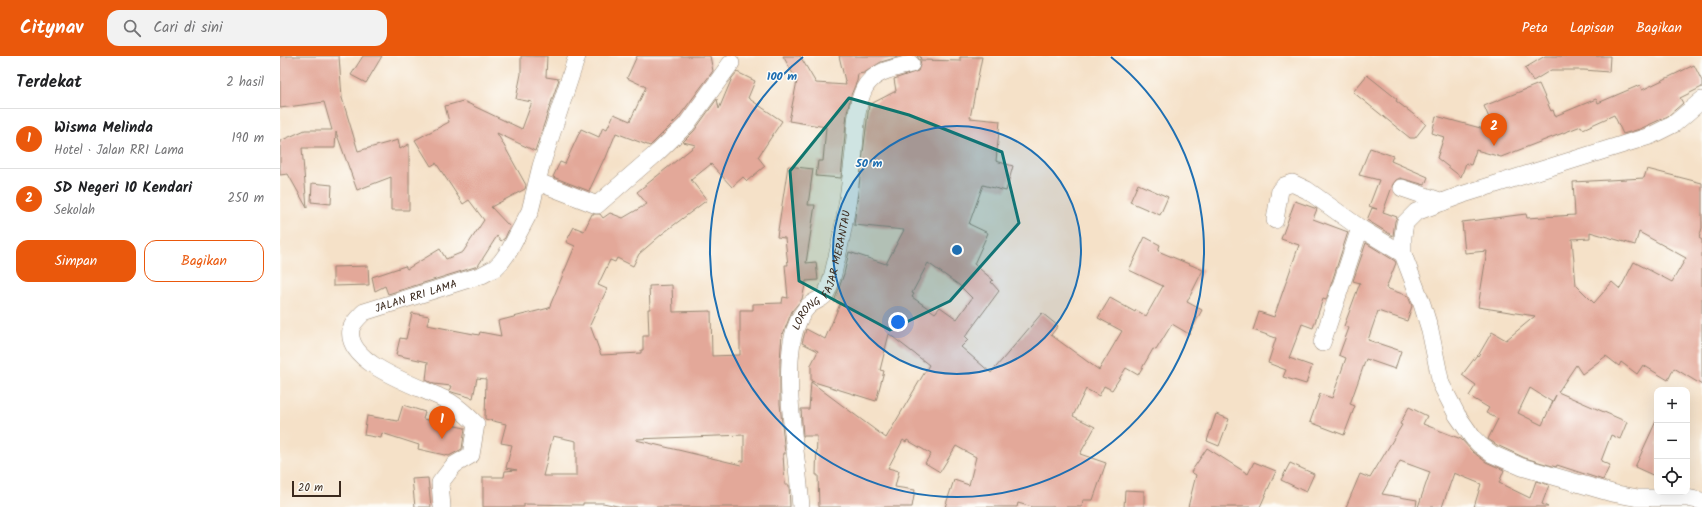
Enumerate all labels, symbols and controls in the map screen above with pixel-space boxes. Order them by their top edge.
search box [107,10,387,46]
text: Citynav [20,13,83,43]
text: Cari di sini [153,16,223,40]
icon: search [121,17,143,39]
text: Peta [1522,17,1548,39]
text: Lapisan [1570,17,1614,39]
text: Bagikan [1636,17,1682,39]
text: 100 m [767,67,797,86]
text: Terdekat [16,69,82,96]
text: 2 hasil [226,72,264,93]
pin: 2 [1481,113,1507,146]
text: Wisma Melinda [54,116,153,140]
text: 1 [27,128,31,149]
text: 190 m [232,128,264,149]
text: Hotel · Jalan RRI Lama [54,140,184,161]
text: 50 m [855,154,883,173]
text: SD Negeri 10 Kendari [54,176,192,200]
text: 2 [25,188,33,209]
text: 250 m [227,188,264,209]
text: Sekolah [54,200,95,221]
street label: LORONG FAJAR MERANTAU [787,209,856,333]
button: Simpan [16,240,136,282]
button: Bagikan [144,240,264,282]
centre of rings [950,243,964,257]
street label: JALAN RRI LAMA [373,275,460,318]
your location [888,312,908,332]
map controls [1654,387,1690,495]
button: + [1654,387,1690,423]
pin: 1 [429,406,455,439]
button: − [1654,423,1690,459]
button: locate [1654,459,1690,495]
scale bar [292,479,341,498]
text: 20 m [298,479,323,497]

